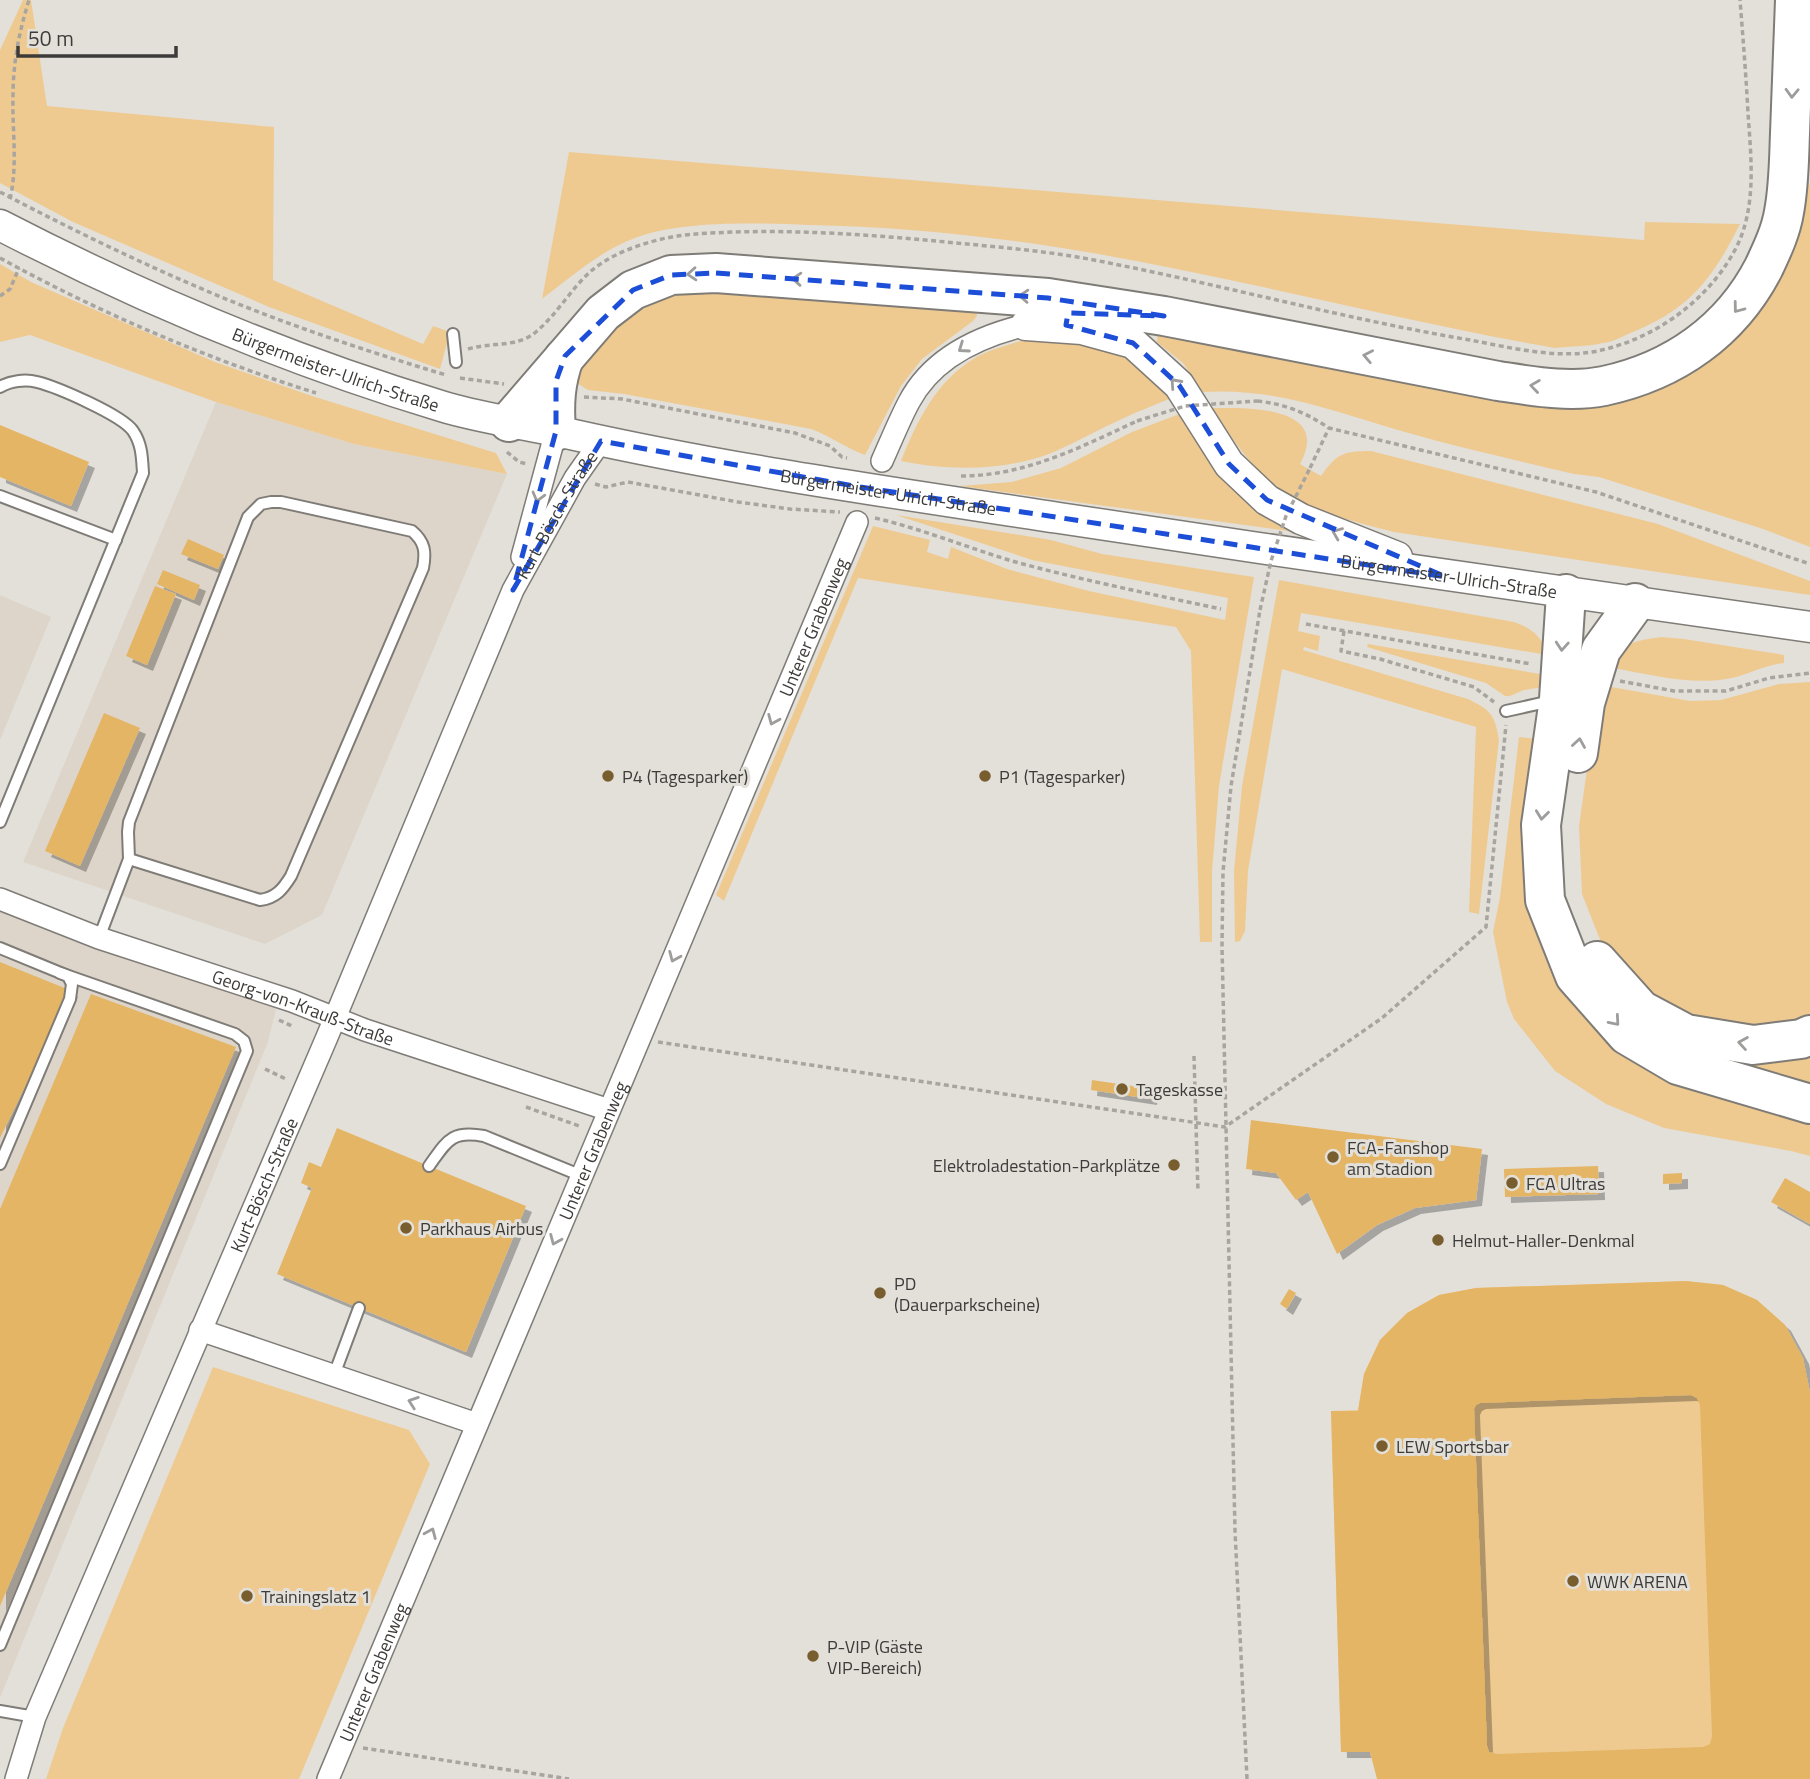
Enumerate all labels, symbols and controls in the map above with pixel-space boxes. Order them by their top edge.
scale bar [18,14,175,58]
text: 50 m [28,22,74,54]
one-way arrow [1784,87,1799,98]
one-way arrow [686,266,697,281]
one-way arrow [791,272,802,287]
one-way arrow [1018,289,1029,304]
one-way arrow [1733,300,1746,313]
street label: Bürgermeister-Ulrich-Straße [228,320,443,418]
one-way arrow [958,340,971,352]
one-way arrow [1362,350,1374,365]
one-way arrow [1171,378,1183,391]
one-way arrow [1529,379,1540,394]
street label: Kurt-Bösch-Straße [508,445,604,584]
street label: Bürgermeister-Ulrich-Straße [778,461,998,522]
one-way arrow [532,490,546,502]
one-way arrow [1331,528,1343,542]
street label: Bürgermeister-Ulrich-Straße [1339,547,1559,605]
street label: Unterer Grabenweg [772,553,854,701]
one-way arrow [1555,641,1570,652]
one-way arrow [767,713,781,725]
one-way arrow [1571,737,1586,749]
place label: P4 (Tagesparker) [622,763,748,790]
place label: P1 (Tagesparker) [999,763,1125,790]
marker: P4 (Tagesparker) [600,768,616,784]
marker: P1 (Tagesparker) [977,768,993,784]
one-way arrow [1535,809,1550,821]
one-way arrow [668,950,682,962]
street label: Georg-von-Krauß-Straße [209,962,398,1052]
one-way arrow [1607,1013,1619,1026]
one-way arrow [1737,1036,1749,1051]
place label: Tageskasse [1136,1076,1223,1103]
street label: Unterer Grabenweg [551,1077,634,1224]
marker: Tageskasse [1114,1081,1130,1097]
street label: Kurt-Bösch-Straße [223,1113,304,1256]
place label: FCA-Fanshop am Stadion [1347,1134,1449,1182]
marker: FCA-Fanshop am Stadion [1325,1149,1341,1165]
place label: Elektroladestation-Parkplätze [933,1152,1160,1179]
marker: Elektroladestation-Parkplätze [1166,1157,1182,1173]
place label: FCA Ultras [1526,1170,1605,1197]
marker: FCA Ultras [1504,1175,1520,1191]
place label: Parkhaus Airbus [420,1215,543,1242]
marker: Parkhaus Airbus [398,1220,414,1236]
place label: Helmut-Haller-Denkmal [1452,1227,1635,1254]
marker: Helmut-Haller-Denkmal [1430,1232,1446,1248]
one-way arrow [549,1234,563,1246]
place label: PD (Dauerparkscheine) [894,1270,1040,1318]
marker: PD (Dauerparkscheine) [872,1285,888,1301]
one-way arrow [407,1396,419,1410]
place label: LEW Sportsbar [1396,1433,1509,1460]
marker: LEW Sportsbar [1374,1438,1390,1454]
one-way arrow [423,1528,437,1540]
place label: WWK ARENA [1587,1568,1688,1595]
marker: WWK ARENA [1565,1573,1581,1589]
place label: Trainingslatz 1 [261,1583,371,1610]
marker: Trainingslatz 1 [239,1588,255,1604]
street label: Unterer Grabenweg [332,1598,414,1746]
place label: P-VIP (Gäste VIP-Bereich) [827,1633,923,1681]
marker: P-VIP (Gäste VIP-Bereich) [805,1648,821,1664]

